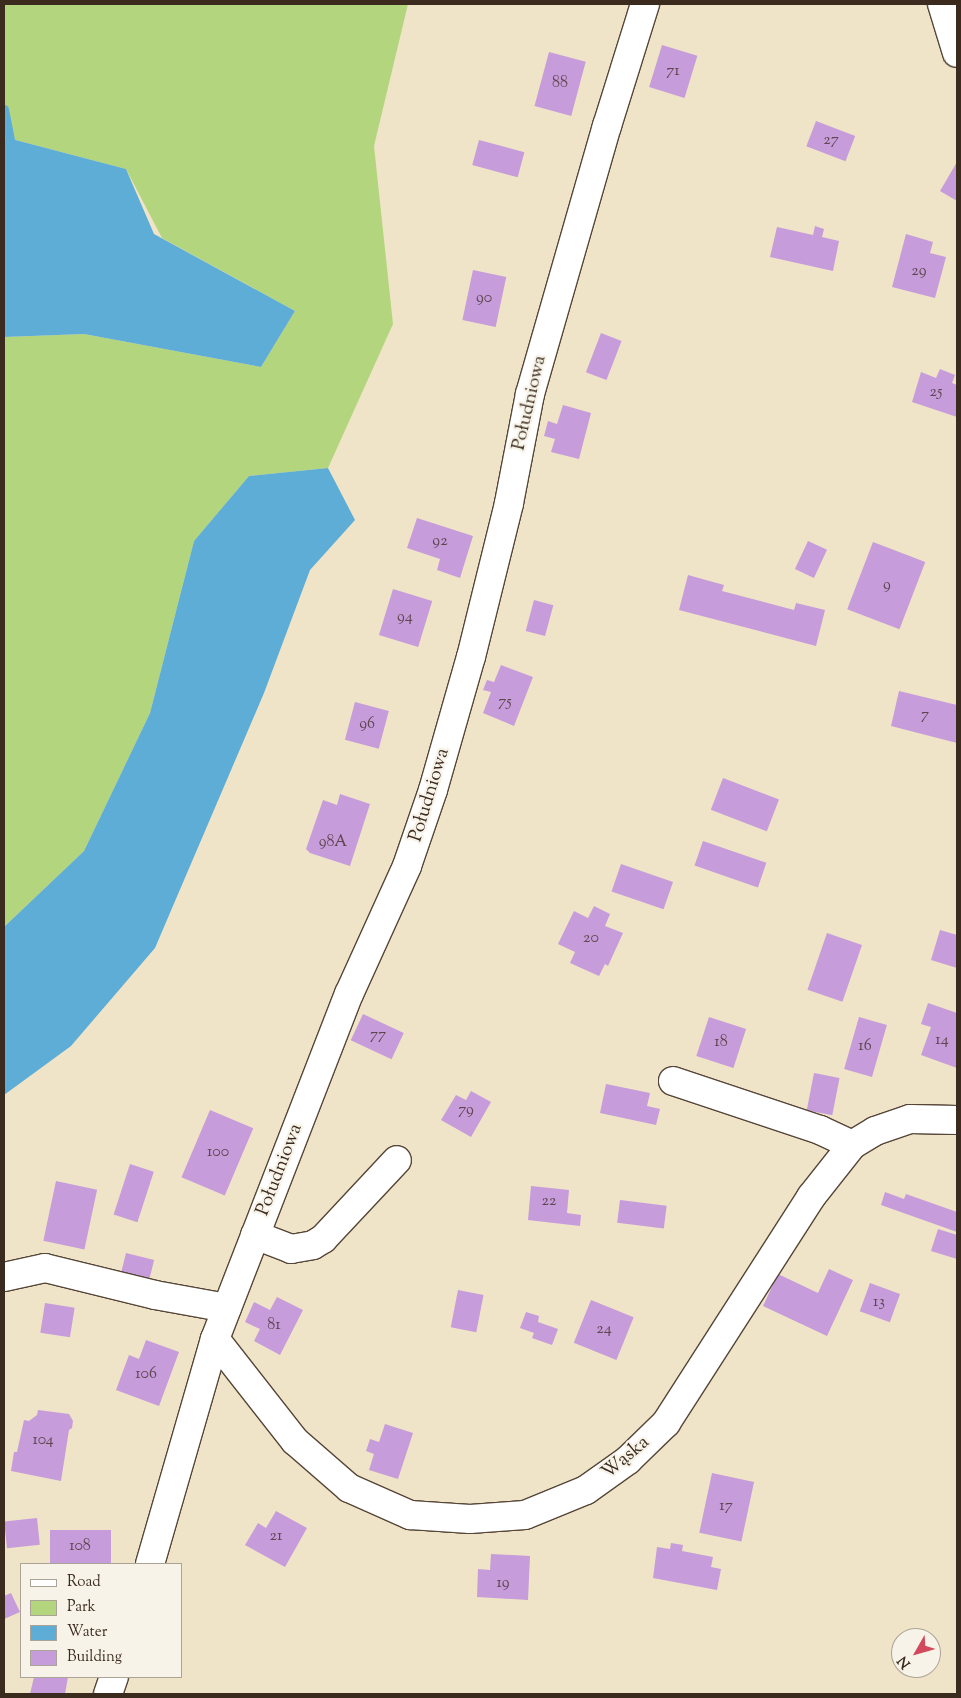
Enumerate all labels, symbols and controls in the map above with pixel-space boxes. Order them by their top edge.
house number: 71 [666,62,680,82]
house number: 88 [552,74,568,94]
house number: 27 [823,131,839,151]
house number: 29 [911,262,927,282]
house number: 90 [476,289,492,309]
street label: Południowa [508,353,552,453]
house number: 25 [930,383,942,403]
house number: 92 [432,532,448,552]
house number: 9 [883,576,891,596]
house number: 94 [397,608,413,628]
house number: 75 [498,693,512,713]
house number: 7 [921,706,929,726]
house number: 96 [359,715,375,735]
street label: Południowa [405,745,455,845]
house number: 98A [319,833,347,853]
house number: 20 [583,929,599,949]
house number: 77 [370,1026,386,1046]
house number: 14 [935,1031,949,1051]
house number: 18 [714,1033,728,1053]
house number: 16 [858,1037,872,1057]
house number: 79 [458,1101,474,1121]
street label: Południowa [252,1121,308,1219]
house number: 100 [207,1143,229,1163]
house number: 22 [542,1192,556,1212]
house number: 13 [873,1293,885,1313]
house number: 81 [267,1316,281,1336]
house number: 24 [596,1320,612,1340]
house number: 106 [135,1365,157,1385]
house number: 104 [32,1431,54,1451]
street label: Wąska [597,1431,655,1485]
house number: 17 [719,1497,733,1517]
house number: 21 [270,1527,282,1547]
house number: 108 [69,1537,91,1557]
legend [20,1563,182,1678]
text: Road [67,1572,101,1593]
house number: 19 [496,1574,510,1594]
text: Park [67,1597,96,1618]
text: Water [67,1622,107,1643]
north arrow [891,1628,941,1678]
text: Building [67,1647,122,1668]
text: N [894,1651,916,1672]

